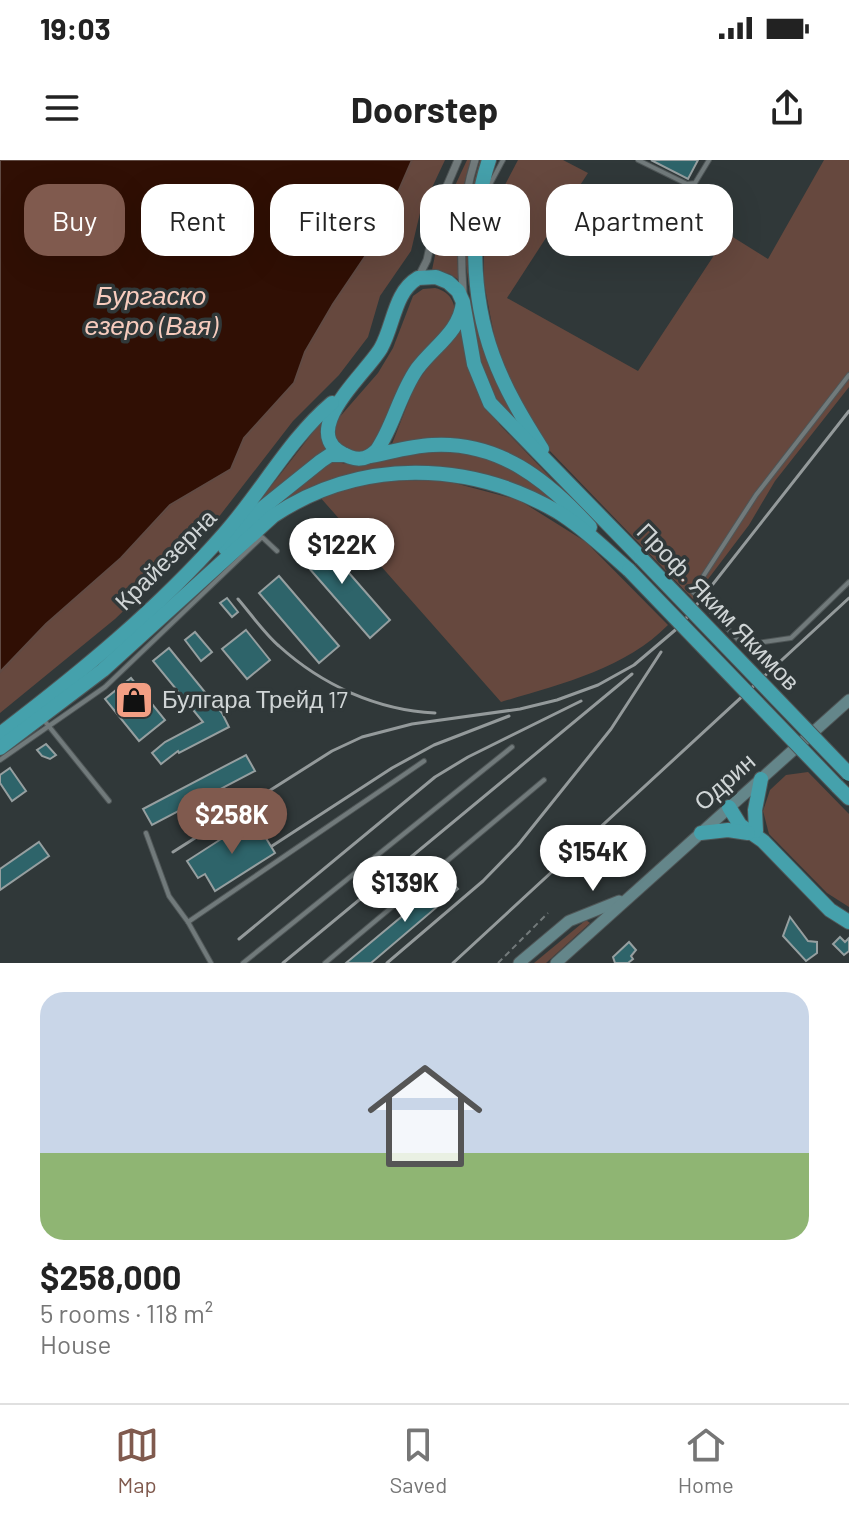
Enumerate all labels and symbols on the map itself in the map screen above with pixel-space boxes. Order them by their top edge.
water label: Бургаско езеро (Вая) [84,279,219,340]
street label: Крайезерна [108,502,222,615]
street label: Проф. Яким Якимов [632,516,806,696]
pin: $122K [286,518,398,586]
shop icon: Булгара Трейд 17 [113,679,155,721]
place label: Булгара Трейд 17 [162,684,348,713]
street label: Одрин [687,746,761,816]
pin: $258K [176,788,288,856]
pin: $154K [537,825,649,893]
pin: $139K [349,856,461,924]

